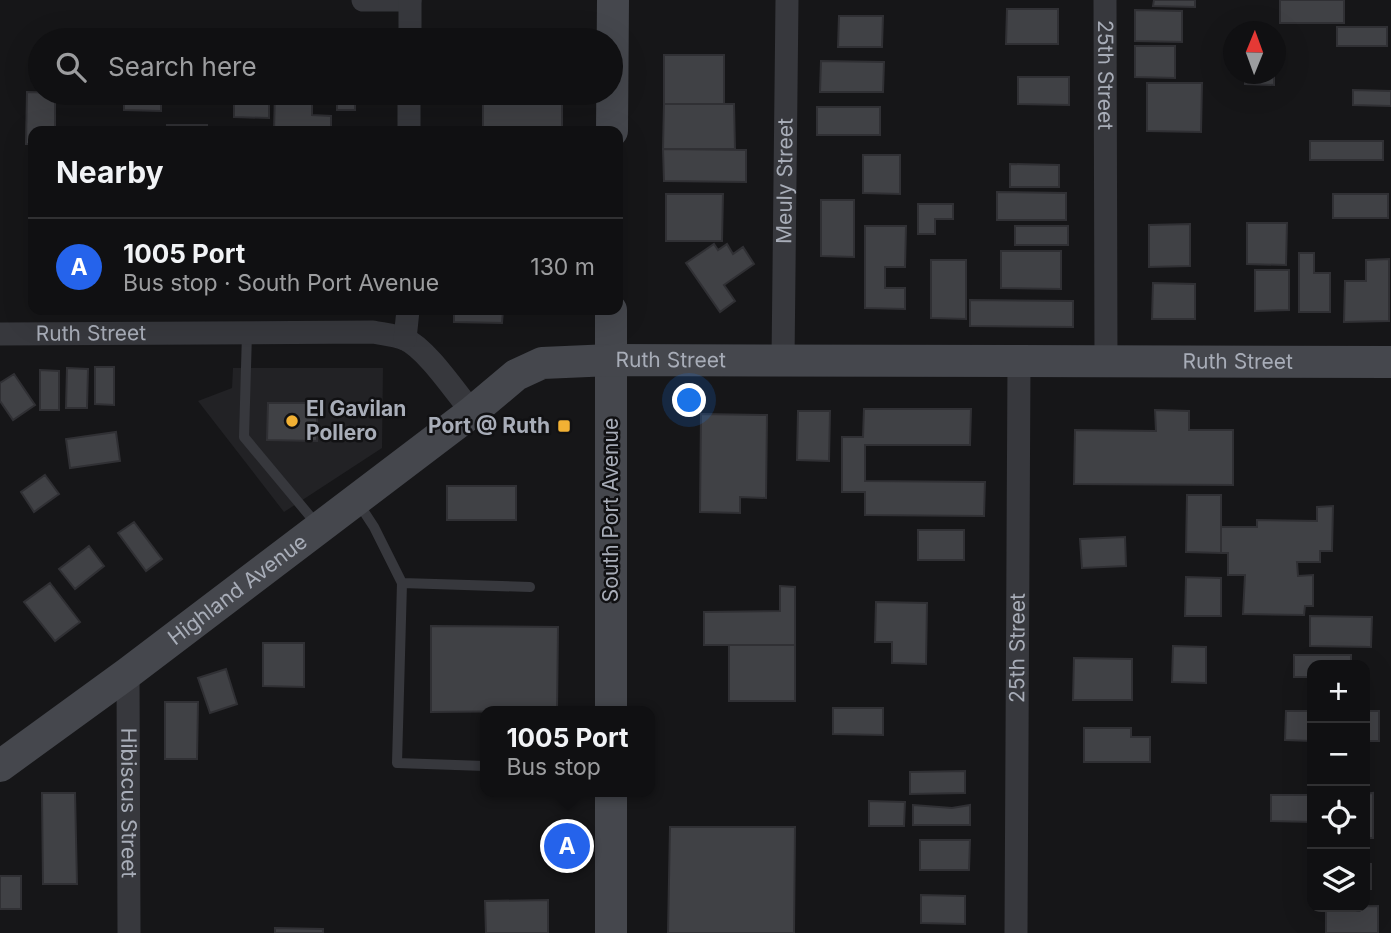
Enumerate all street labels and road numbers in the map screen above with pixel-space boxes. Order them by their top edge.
street label: 25th Street [1093,20,1118,130]
street label: Meuly Street [771,118,798,244]
street label: Ruth Street [36,320,146,346]
street label: Ruth Street [616,347,726,372]
street label: Ruth Street [1183,348,1293,374]
street label: South Port Avenue [598,418,623,602]
street label: Highland Avenue [163,529,312,650]
street label: 25th Street [1004,593,1030,703]
street label: Hibiscus Street [116,728,142,878]

